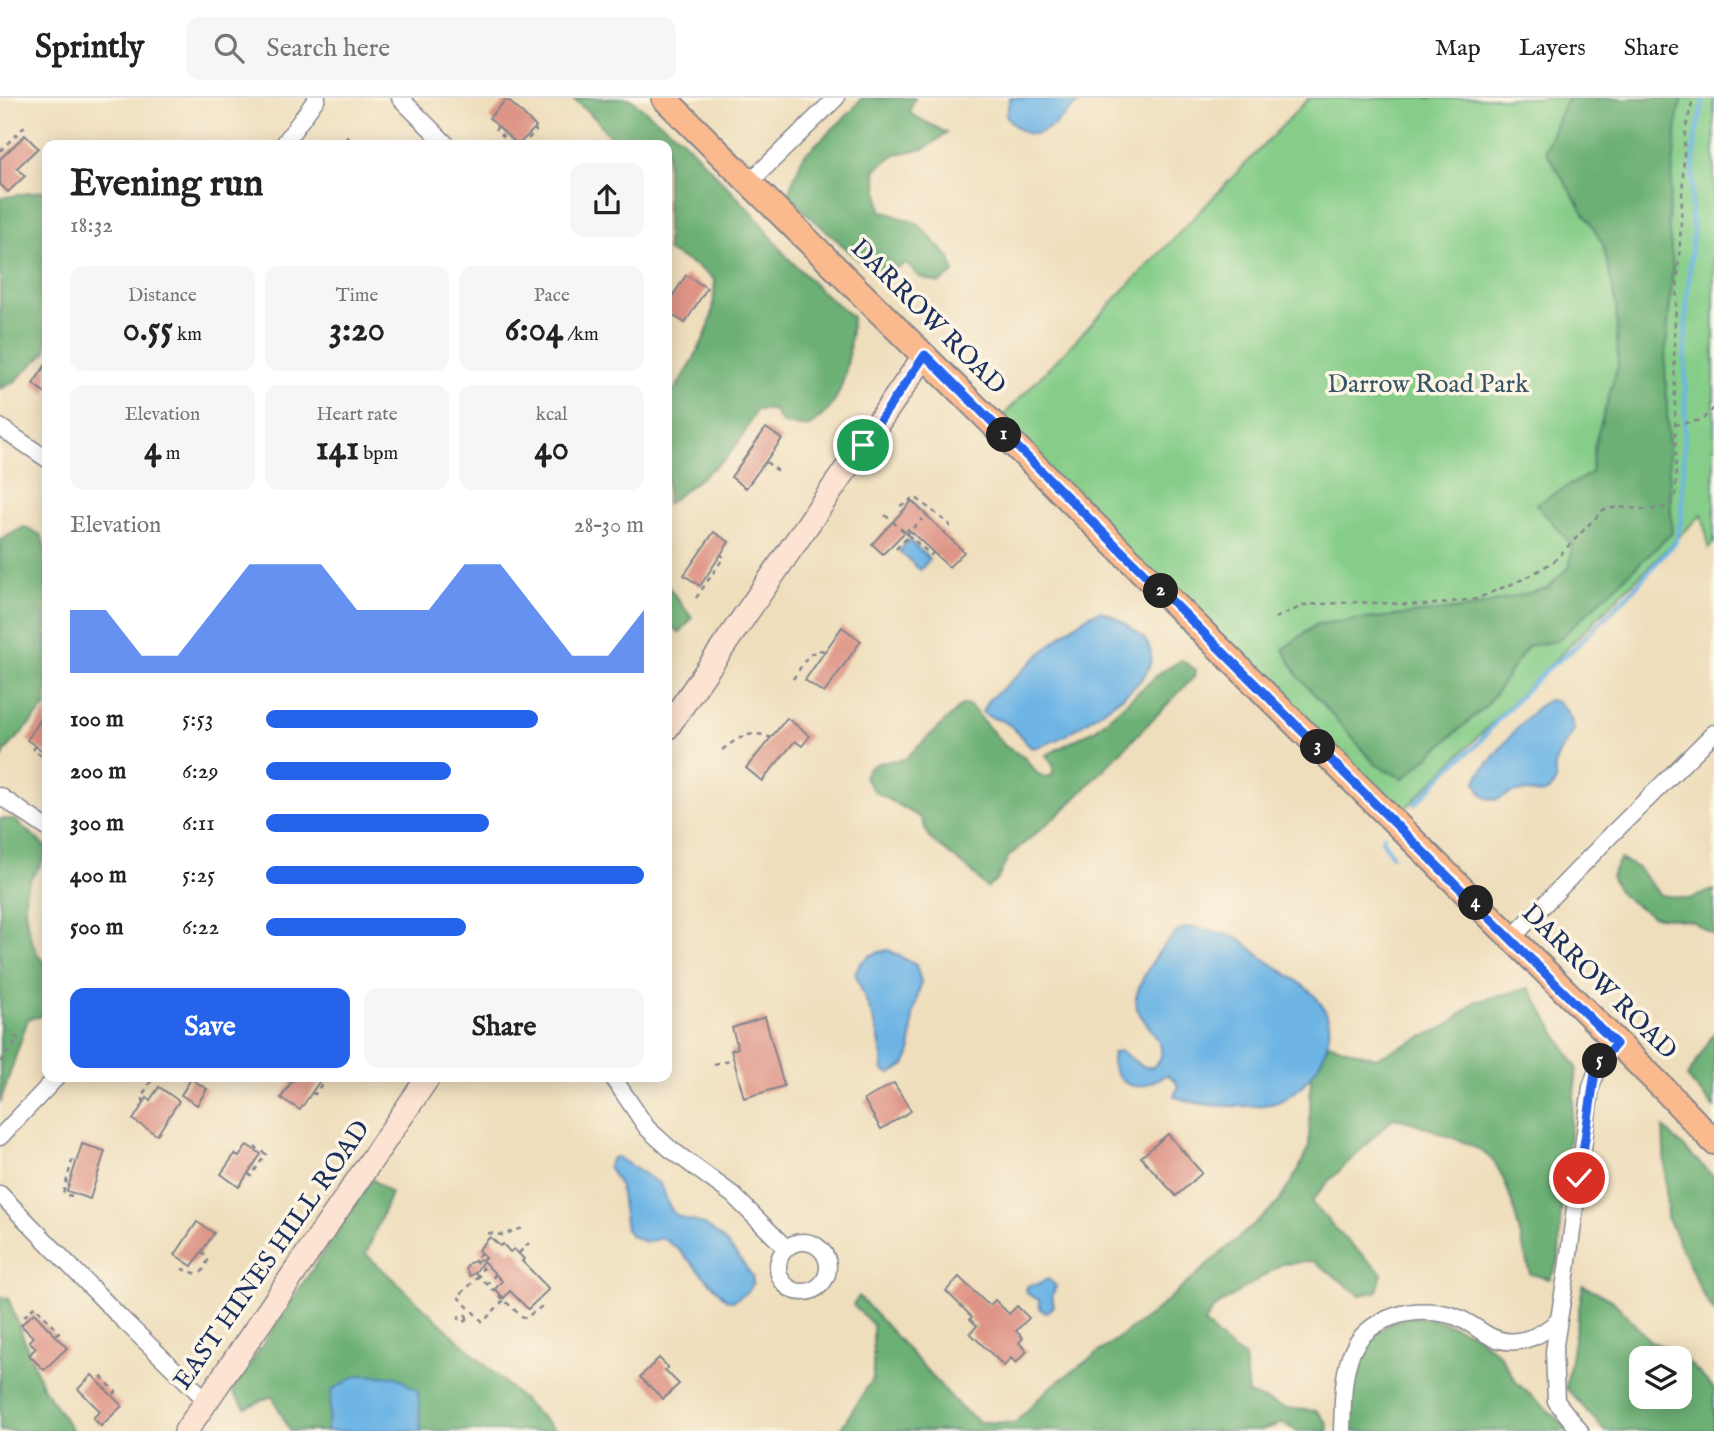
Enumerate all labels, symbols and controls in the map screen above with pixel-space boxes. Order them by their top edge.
search box [186,17,676,80]
text: Sprintly [35,27,144,69]
icon: search [210,29,248,67]
text: Search here [266,32,390,65]
text: Map [1435,33,1481,64]
text: Layers [1519,33,1586,64]
text: Share [1624,33,1679,64]
text: Evening run [70,161,264,209]
button: share [570,163,644,237]
text: 18:32 [70,211,113,240]
street label: DARROW ROAD [843,232,1013,402]
text: Distance [128,284,197,308]
text: Time [336,284,378,308]
text: Pace [534,284,570,308]
text: 0.55 [123,308,173,353]
text: 3:20 [329,308,385,353]
text: 6:04 [505,308,563,353]
text: km [173,323,202,347]
text: /km [563,323,599,347]
park label: Darrow Road Park [1327,368,1530,401]
text: Elevation [125,403,200,427]
text: Heart rate [316,403,398,427]
text: kcal [536,403,568,427]
pin [833,415,893,475]
pin: 1 [986,418,1021,452]
text: 1 [1000,422,1007,446]
icon: arrive [844,426,882,464]
text: 4 [144,427,162,472]
text: 141 [316,427,359,472]
text: 40 [534,427,569,472]
text: m [162,442,180,466]
text: bpm [359,442,398,466]
text: Elevation [70,511,161,540]
text: 28–30 m [574,511,644,540]
pin: 2 [1144,574,1178,608]
text: 2 [1156,578,1165,602]
text: 100 m [70,705,124,734]
text: 5:53 [182,705,213,734]
pin: 3 [1300,730,1336,764]
text: 3 [1314,734,1321,758]
text: 200 m [70,757,126,786]
text: 6:29 [182,757,219,786]
text: 300 m [70,809,124,838]
text: 6:11 [182,809,215,838]
text: 400 m [70,861,127,890]
text: 5:25 [182,861,215,890]
pin: 4 [1458,886,1494,920]
text: 4 [1471,890,1480,914]
street label: DARROW ROAD [1514,897,1684,1067]
text: 500 m [70,913,124,942]
text: 6:22 [182,913,219,942]
button: Save [70,988,350,1068]
button: Share [364,988,644,1068]
pin: 5 [1582,1044,1618,1079]
text: 5 [1596,1048,1603,1072]
street label: EAST HINES HILL ROAD [166,1114,378,1396]
pin [1549,1148,1609,1208]
icon: check [1560,1159,1598,1197]
map controls [1629,1346,1692,1409]
button: layers [1629,1346,1692,1409]

